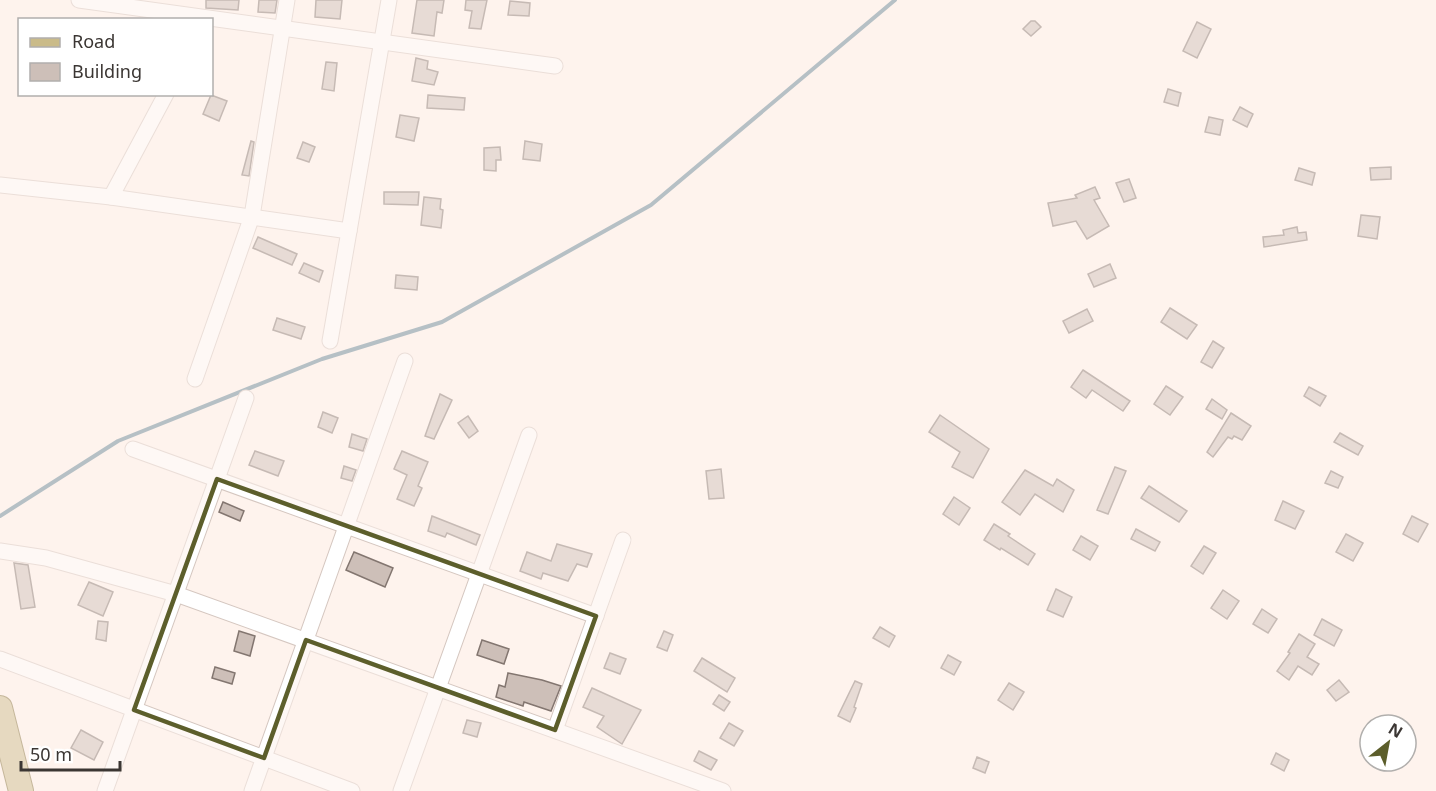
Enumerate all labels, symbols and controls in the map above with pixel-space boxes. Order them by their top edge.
legend [18,18,213,96]
text: Road [72,29,115,53]
text: Building [72,59,142,83]
north arrow [1358,713,1418,773]
text: N [1384,717,1407,743]
scale bar [21,734,120,772]
text: 50 m [30,742,72,766]

